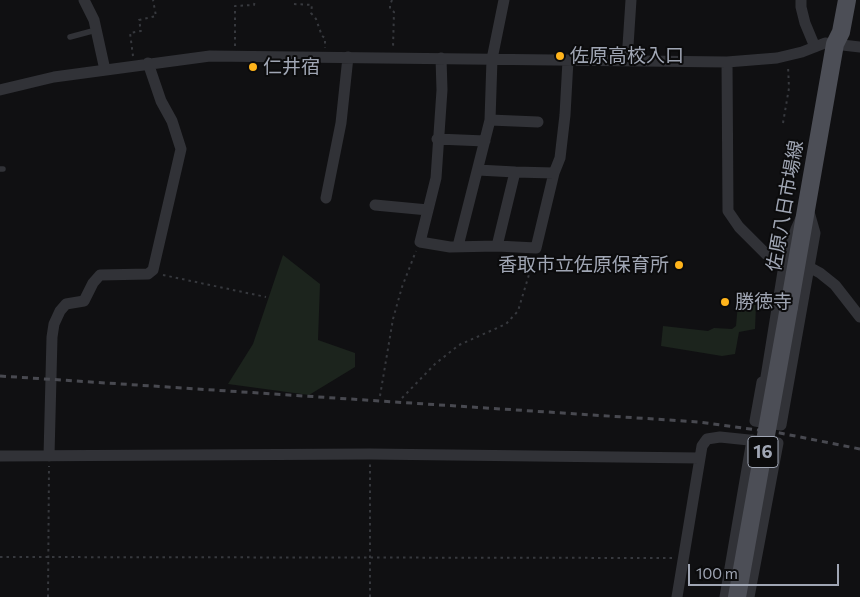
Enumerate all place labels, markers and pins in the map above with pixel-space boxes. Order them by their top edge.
place label: 佐原高校入口 [570,45,684,67]
marker: 佐原高校入口 [554,50,566,62]
place label: 仁井宿 [263,56,320,78]
marker: 仁井宿 [247,61,259,73]
place label: 香取市立佐原保育所 [498,254,669,276]
marker: 香取市立佐原保育所 [673,259,685,271]
place label: 勝徳寺 [735,291,792,313]
marker: 勝徳寺 [719,296,731,308]

